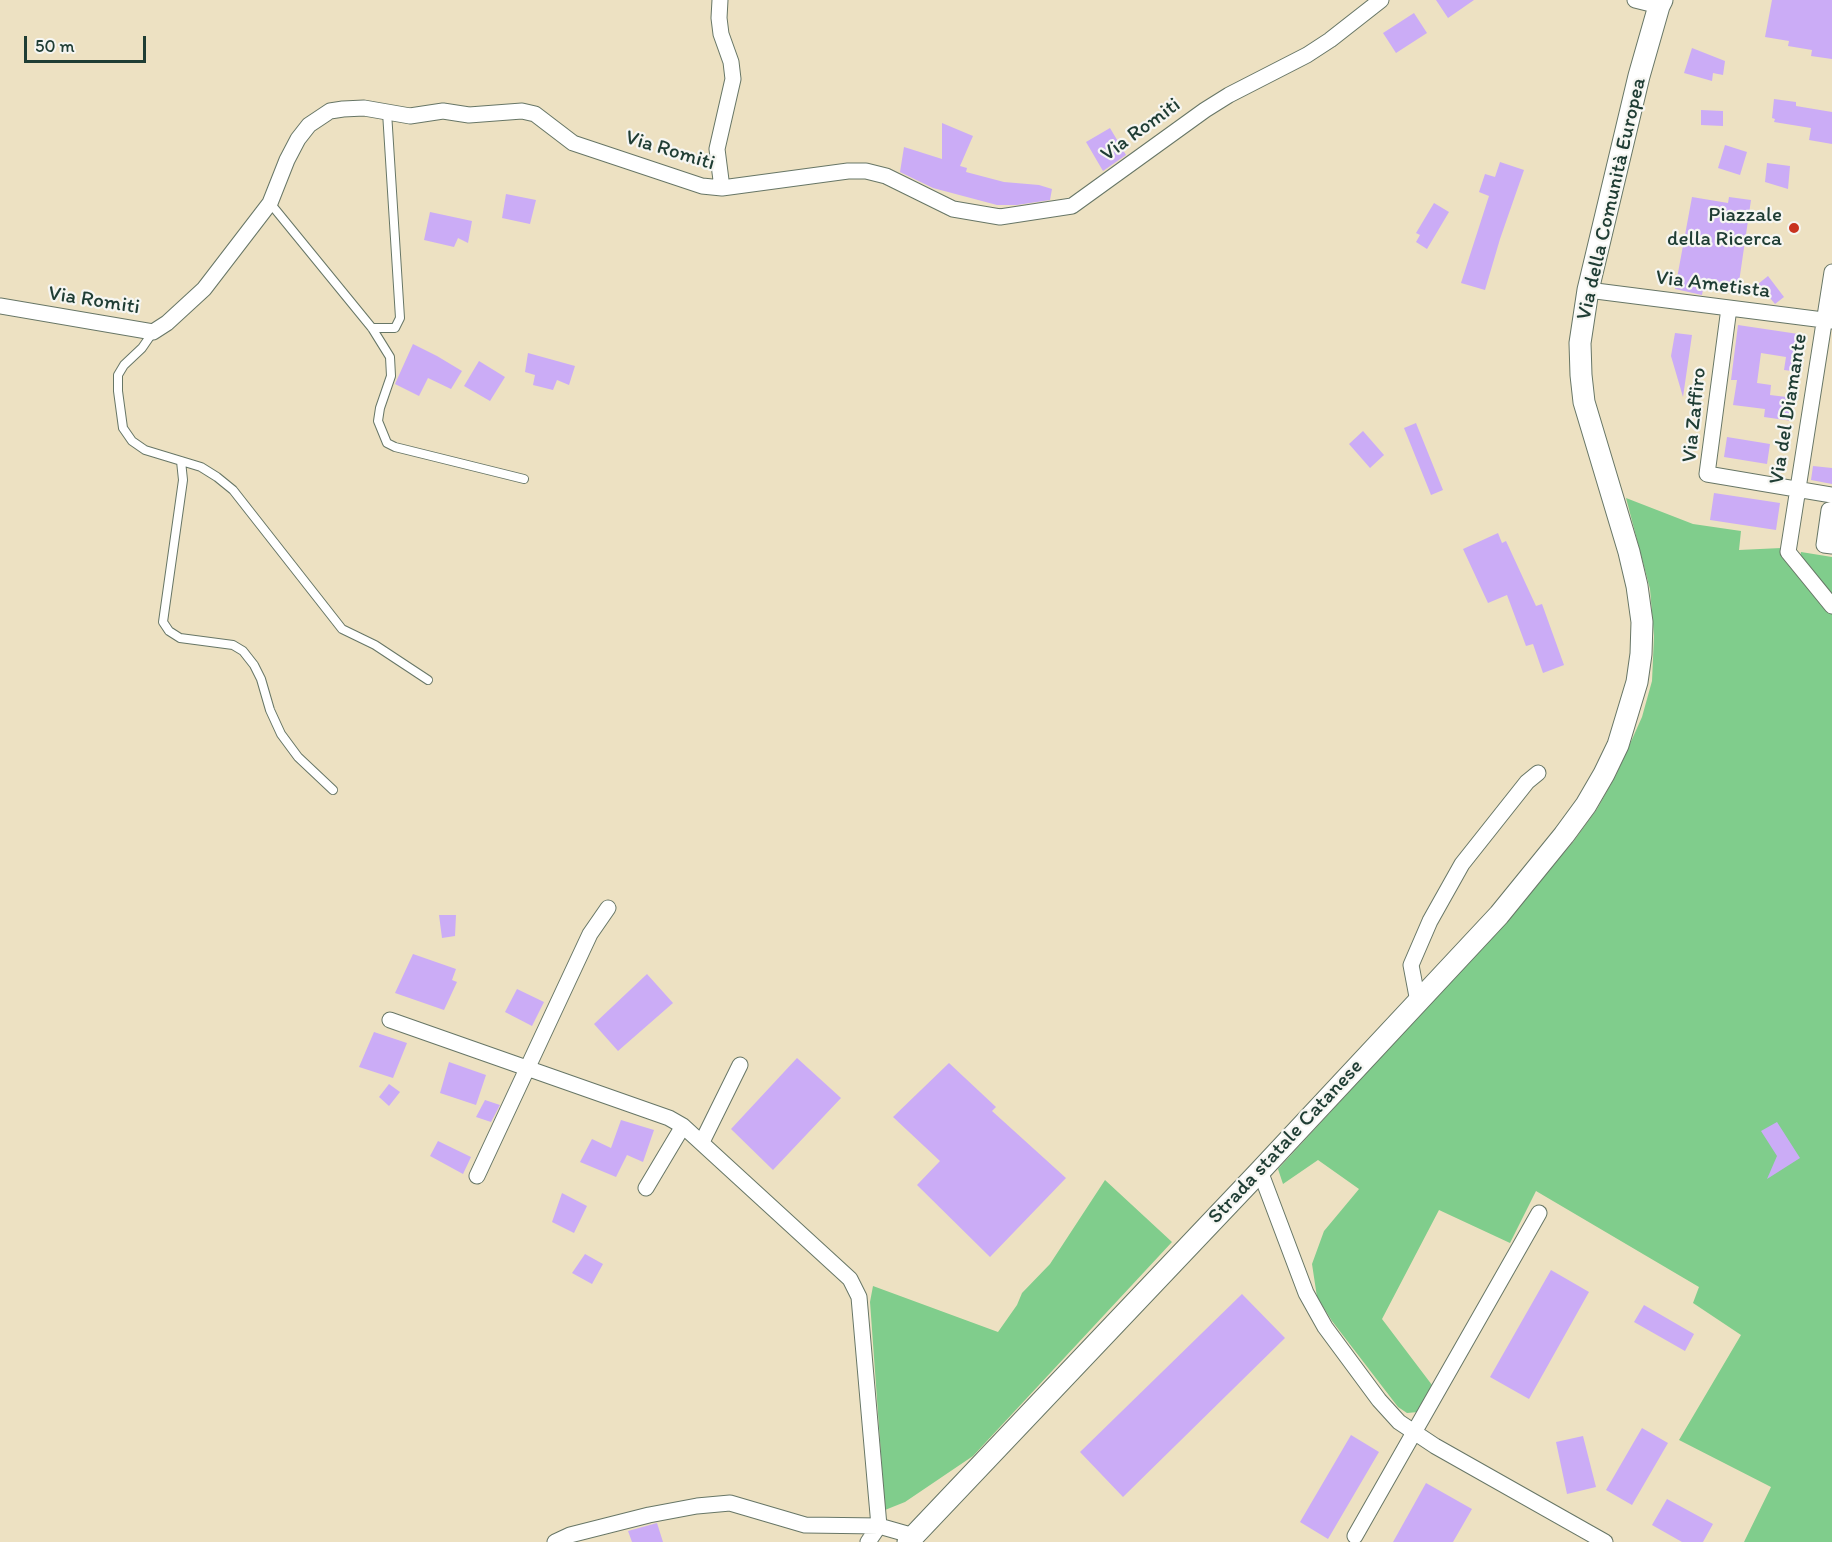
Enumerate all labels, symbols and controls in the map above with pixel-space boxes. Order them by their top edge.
scale bar [27,24,148,62]
text: 50 m [35,35,75,57]
street label: Via della Comunità Europea [1572,75,1652,323]
street label: Via Romiti [1096,93,1186,167]
street label: Via Romiti [622,125,718,177]
place label: Piazzale della Ricerca [1667,203,1782,253]
marker: Piazzale della Ricerca [1787,221,1801,235]
street label: Via Ametista [1654,265,1772,305]
street label: Via Romiti [46,281,142,321]
street label: Via del Diamante [1765,332,1813,486]
street label: Via Zaffiro [1677,366,1713,464]
street label: Strada statale Catanese [1203,1055,1369,1229]

